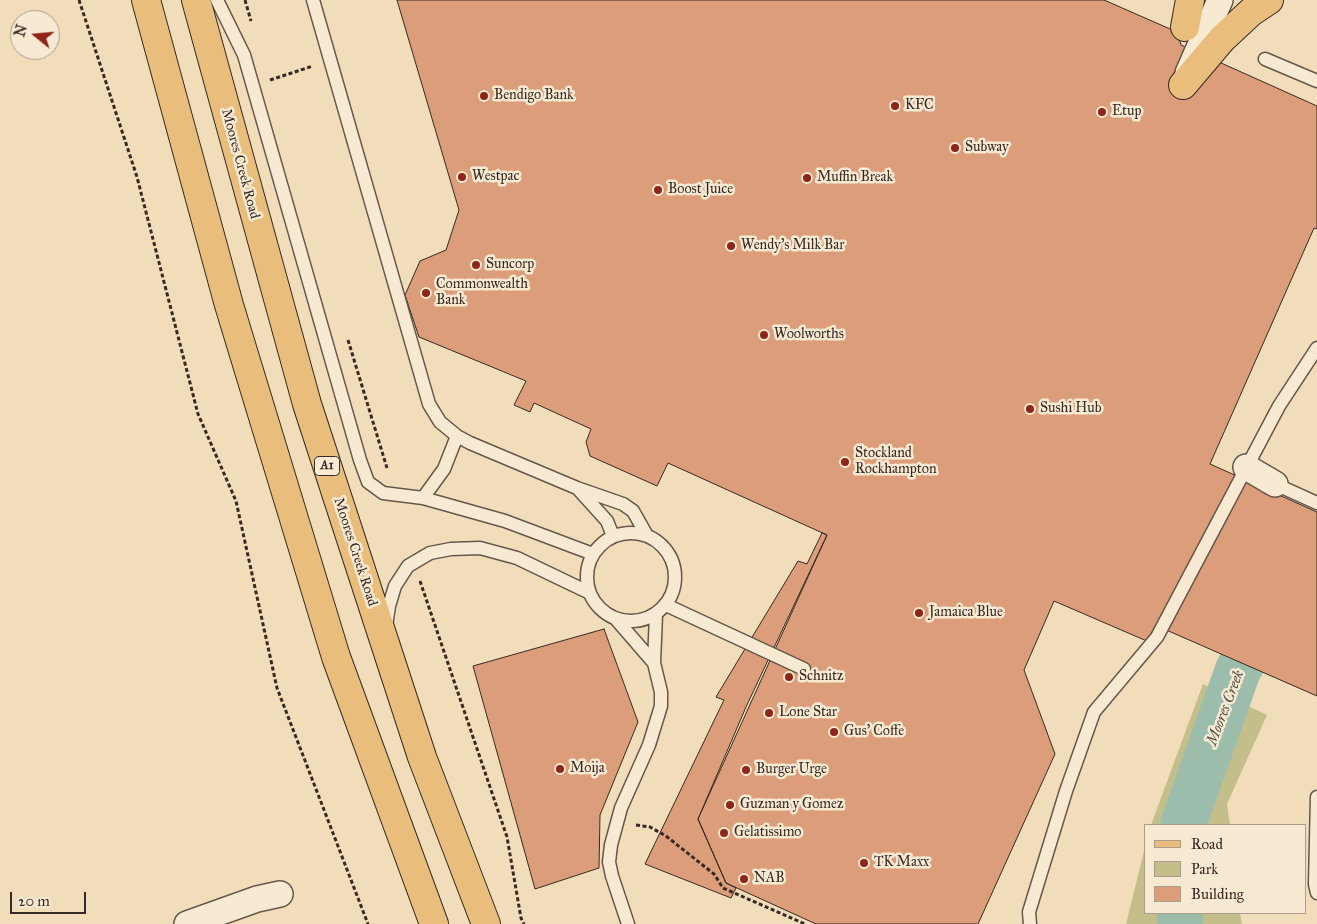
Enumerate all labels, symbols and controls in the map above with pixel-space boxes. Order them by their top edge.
north arrow [10,10,60,60]
text: N [11,23,31,39]
place label: Bendigo Bank [494,88,573,104]
marker: Bendigo Bank [478,90,490,102]
place label: KFC [905,98,934,114]
marker: KFC [889,100,901,112]
place label: Etup [1112,104,1141,120]
marker: Etup [1096,106,1108,118]
street label: Moores Creek Road [217,107,263,221]
place label: Subway [965,140,1009,156]
marker: Subway [949,142,961,154]
place label: Westpac [472,169,519,185]
place label: Muffin Break [817,170,893,186]
marker: Westpac [456,171,468,183]
marker: Muffin Break [801,172,813,184]
place label: Boost Juice [668,182,733,198]
marker: Boost Juice [652,184,664,196]
place label: Wendy's Milk Bar [741,238,844,254]
marker: Wendy's Milk Bar [725,240,737,252]
place label: Suncorp [486,257,534,273]
marker: Suncorp [470,259,482,271]
place label: Commonwealth Bank [436,277,528,310]
marker: Commonwealth Bank [420,287,432,299]
place label: Woolworths [774,327,844,343]
marker: Woolworths [758,329,770,341]
place label: Sushi Hub [1040,401,1101,417]
marker: Sushi Hub [1024,403,1036,415]
place label: Stockland Rockhampton [855,446,936,478]
road number: A1 [314,456,340,476]
marker: Stockland Rockhampton [839,456,851,468]
street label: Moores Creek Road [330,496,380,608]
place label: Jamaica Blue [929,605,1003,621]
marker: Jamaica Blue [913,607,925,619]
water label: Moores Creek [1203,668,1249,748]
place label: Schnitz [799,669,844,685]
marker: Schnitz [783,671,795,683]
place label: Lone Star [779,705,837,721]
marker: Lone Star [763,707,775,719]
place label: Gus' Coffe [844,724,904,740]
marker: Gus' Coffe [828,726,840,738]
place label: Moija [570,761,605,777]
place label: Burger Urge [756,762,827,778]
marker: Moija [554,763,566,775]
marker: Burger Urge [740,764,752,776]
place label: Guzman y Gomez [740,797,843,813]
marker: Guzman y Gomez [724,799,736,811]
legend [1144,824,1307,914]
place label: Gelatissimo [734,825,802,841]
marker: Gelatissimo [718,827,730,839]
text: Road [1191,835,1223,853]
place label: TK Maxx [874,855,929,871]
marker: TK Maxx [858,857,870,869]
text: Park [1191,860,1218,878]
place label: NAB [754,871,784,887]
marker: NAB [738,873,750,885]
scale bar [12,882,89,914]
text: Building [1191,885,1244,903]
text: 20 m [18,892,50,910]

